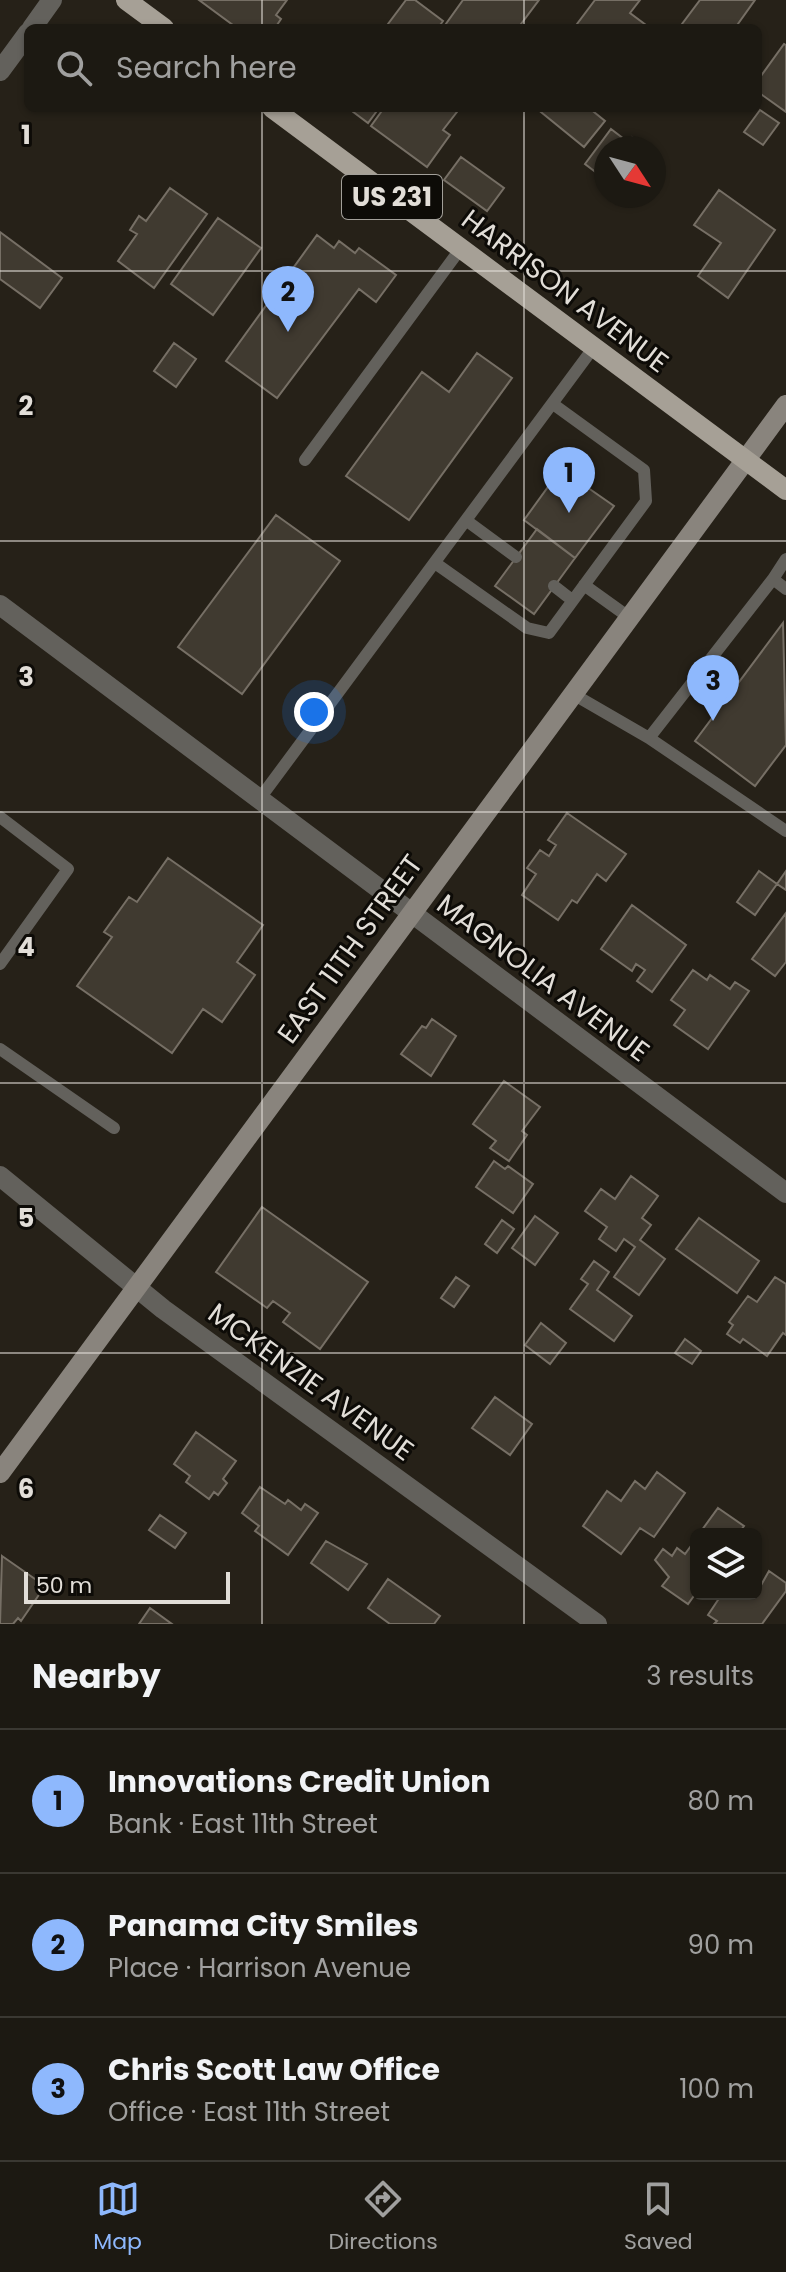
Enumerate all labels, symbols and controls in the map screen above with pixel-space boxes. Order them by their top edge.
search box [24,24,762,112]
icon: search [52,46,96,90]
text: Search here [116,46,297,89]
text: 1 [21,117,31,153]
north arrow [594,136,666,208]
road number: US 231 [342,175,442,219]
street label: HARRISON AVENUE [453,200,677,382]
pin: 2 [262,266,314,332]
text: 2 [19,388,34,424]
pin: 1 [543,447,595,513]
pin: 3 [687,655,739,721]
text: 3 [18,659,34,695]
your location [294,692,334,732]
street label: EAST 11TH STREET [268,847,432,1051]
street label: MAGNOLIA AVENUE [429,885,657,1071]
text: 4 [17,929,35,965]
text: 5 [18,1200,34,1236]
street label: MCKENZIE AVENUE [200,1294,422,1470]
text: 6 [18,1471,34,1507]
map controls [690,1528,762,1600]
button: layers [690,1528,762,1600]
scale bar [24,1568,230,1604]
text: 50 m [36,1570,92,1601]
text: Nearby [32,1652,161,1700]
text: 3 results [646,1658,754,1694]
text: Innovations Credit Union [108,1760,491,1803]
text: 1 [53,1783,63,1819]
text: 80 m [688,1783,754,1819]
text: Bank · East 11th Street [108,1806,378,1842]
text: Panama City Smiles [108,1904,419,1947]
text: 2 [51,1927,65,1963]
text: 90 m [688,1927,754,1963]
text: Place · Harrison Avenue [108,1950,411,1986]
text: Chris Scott Law Office [108,2048,440,2091]
text: 3 [50,2071,66,2107]
text: 100 m [679,2071,754,2107]
text: Office · East 11th Street [108,2094,390,2130]
tab: Map [93,2177,142,2258]
tab: Directions [328,2177,438,2258]
tab: Saved [624,2177,693,2258]

